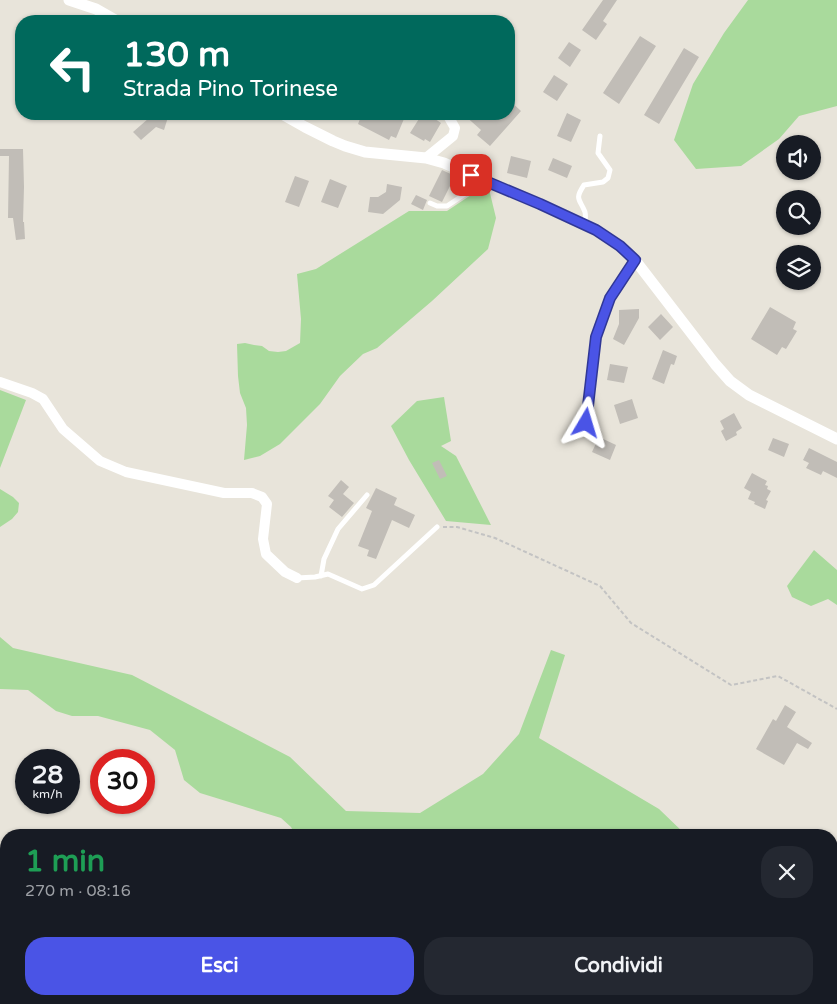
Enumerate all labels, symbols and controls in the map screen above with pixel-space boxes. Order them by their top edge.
text: 130 m [123,34,230,76]
icon: left [40,35,105,100]
text: Strada Pino Torinese [123,76,338,102]
map controls [776,135,821,290]
button: sound [776,135,821,180]
pin [450,154,492,196]
icon: arrive [457,161,485,189]
button: search [776,190,821,235]
button: layers [776,245,821,290]
position arrow [559,396,611,448]
speed limit sign: 30 [90,749,155,814]
text: 28 [32,760,63,790]
text: km/h [32,787,63,801]
text: 1 min [25,843,105,880]
button: close [761,846,813,898]
text: 270 m · 08:16 [25,881,131,901]
button: Esci [25,937,414,995]
button: Condividi [424,937,813,995]

